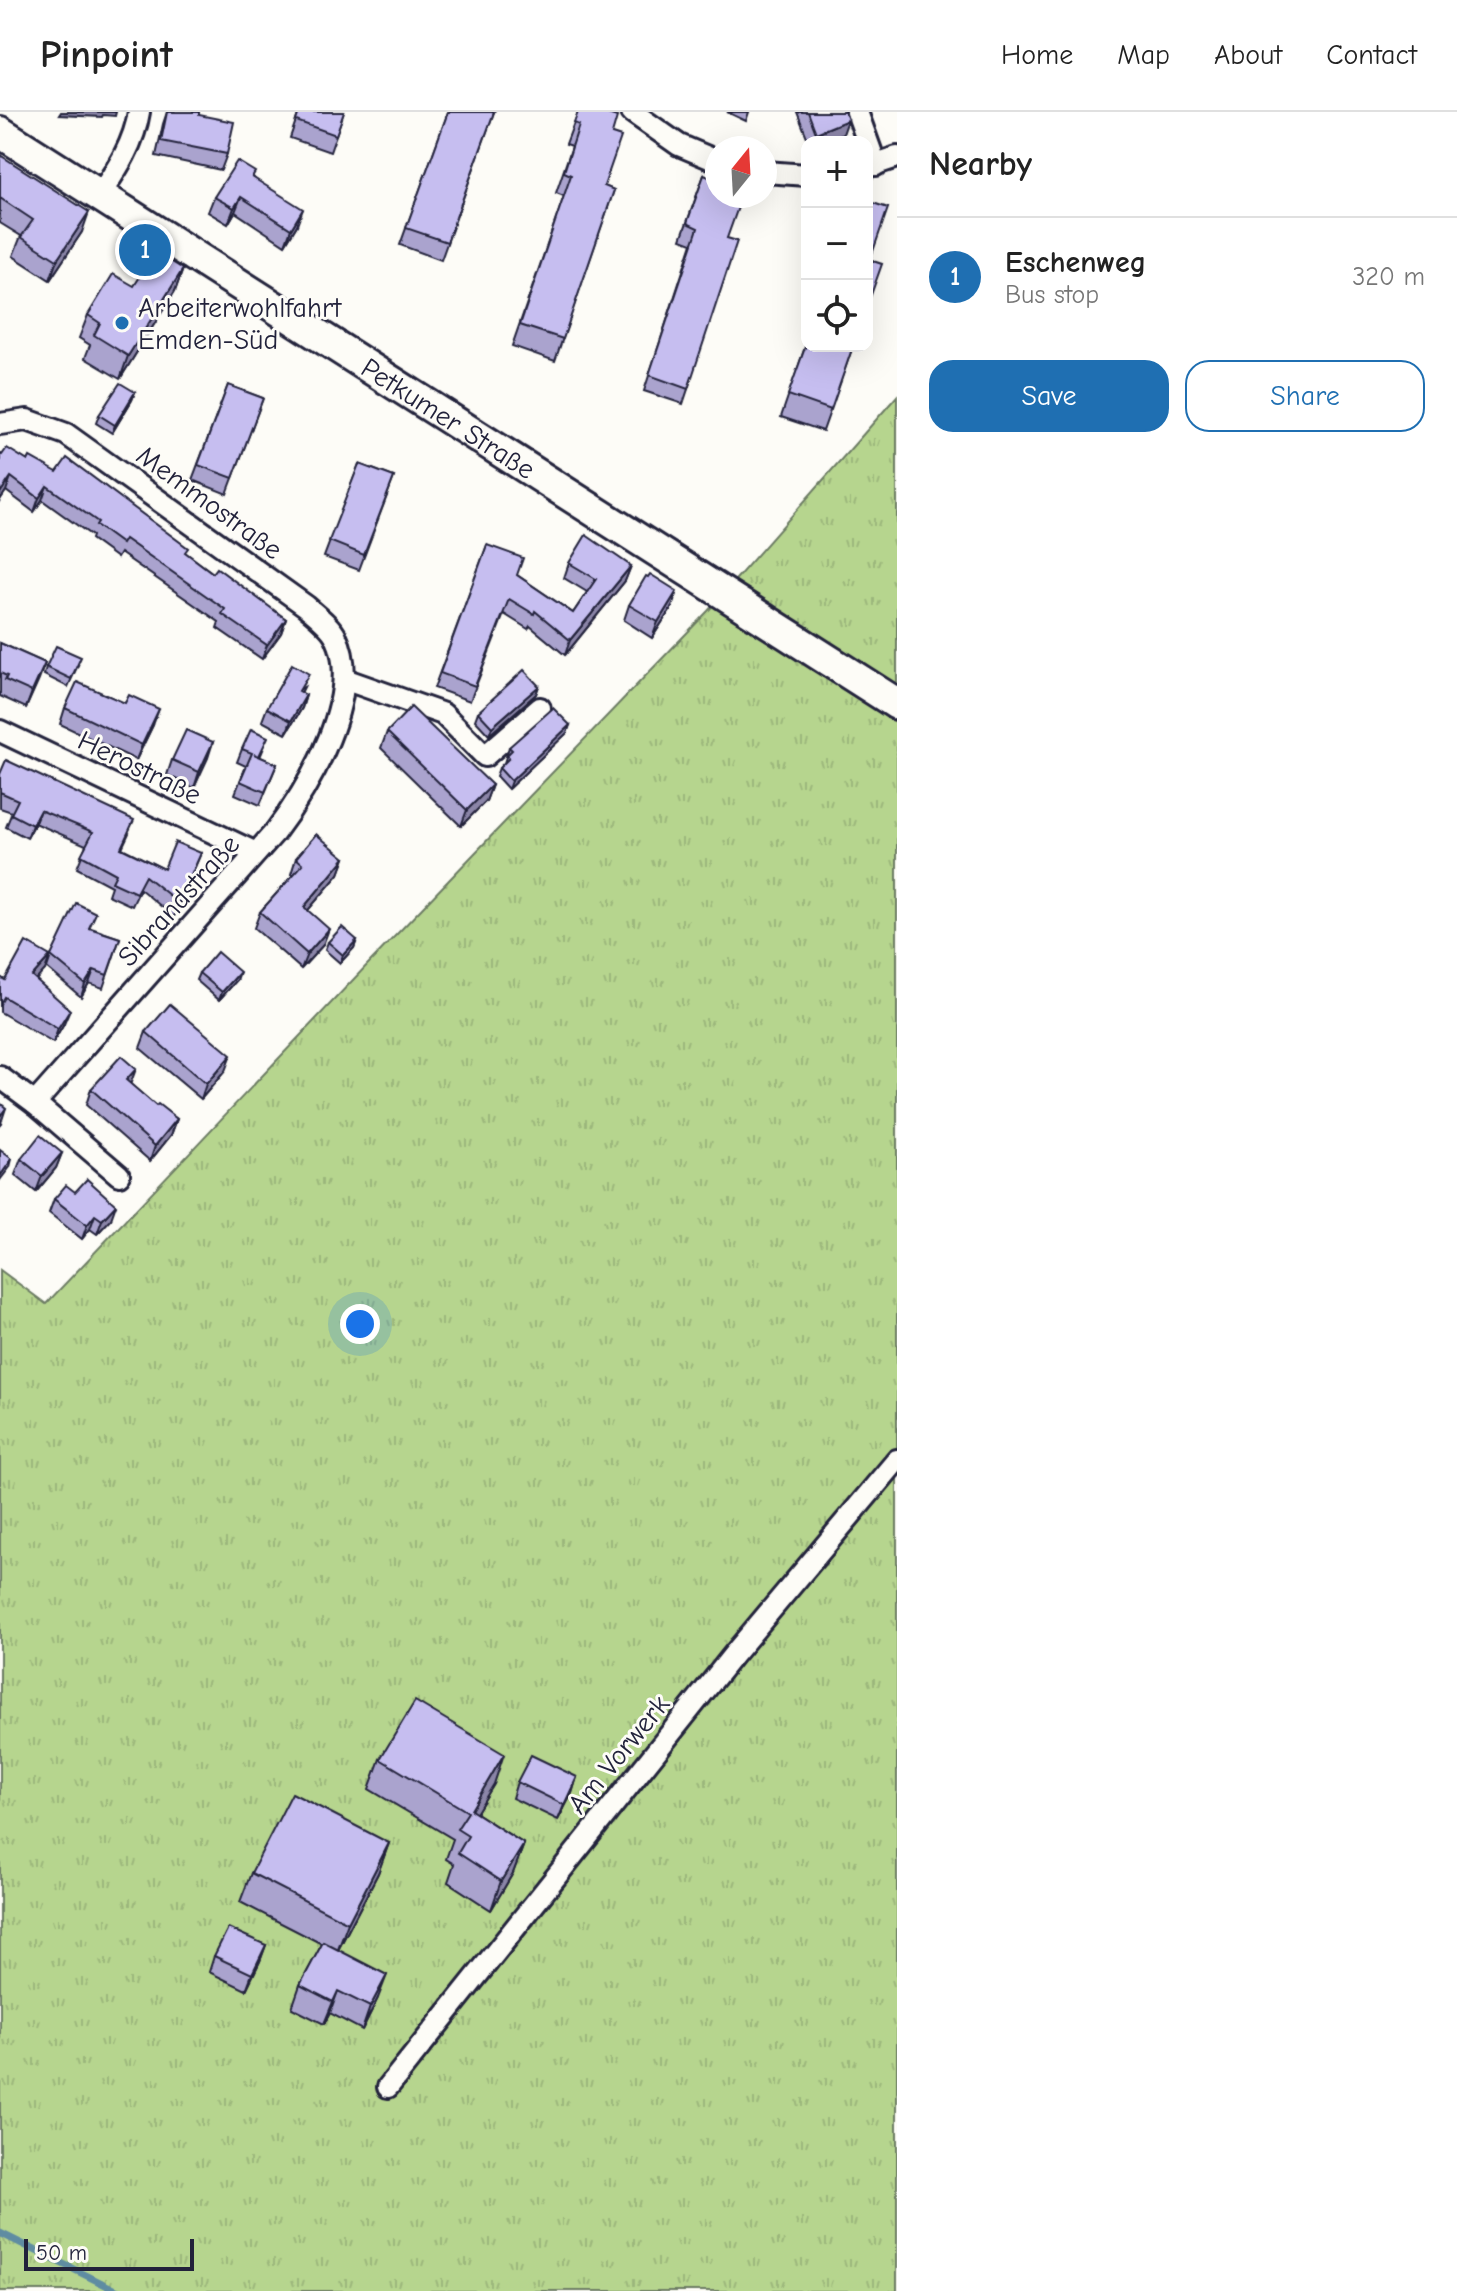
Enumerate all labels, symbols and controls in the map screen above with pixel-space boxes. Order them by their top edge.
text: Pinpoint [40,33,173,77]
text: Home [1001,39,1073,71]
text: Map [1117,39,1170,71]
text: About [1214,39,1282,71]
text: Contact [1326,39,1417,71]
north arrow [705,136,777,208]
map controls [801,136,873,352]
button: + [801,136,873,208]
text: Nearby [929,144,1032,184]
button: − [801,208,873,280]
pin: 1 [119,220,171,280]
text: Eschenweg [1005,245,1146,280]
text: 1 [950,262,960,292]
text: 320 m [1352,262,1425,292]
button: locate [801,280,873,352]
text: Bus stop [1005,280,1099,310]
place label: Arbeiterwohlfahrt Emden-Süd [138,292,342,356]
marker: Arbeiterwohlfahrt Emden-Süd [113,314,131,332]
street label: Petkumer Straße [355,352,541,486]
button: Save [929,360,1169,432]
button: Share [1185,360,1425,432]
street label: Memmostraße [130,439,288,566]
street label: Herostraße [73,724,206,811]
street label: Sibrandstraße [111,828,246,973]
your location [340,1304,380,1344]
street label: Am Vorwerk [561,1689,676,1820]
scale bar [24,2235,194,2271]
text: 50 m [36,2240,87,2266]

